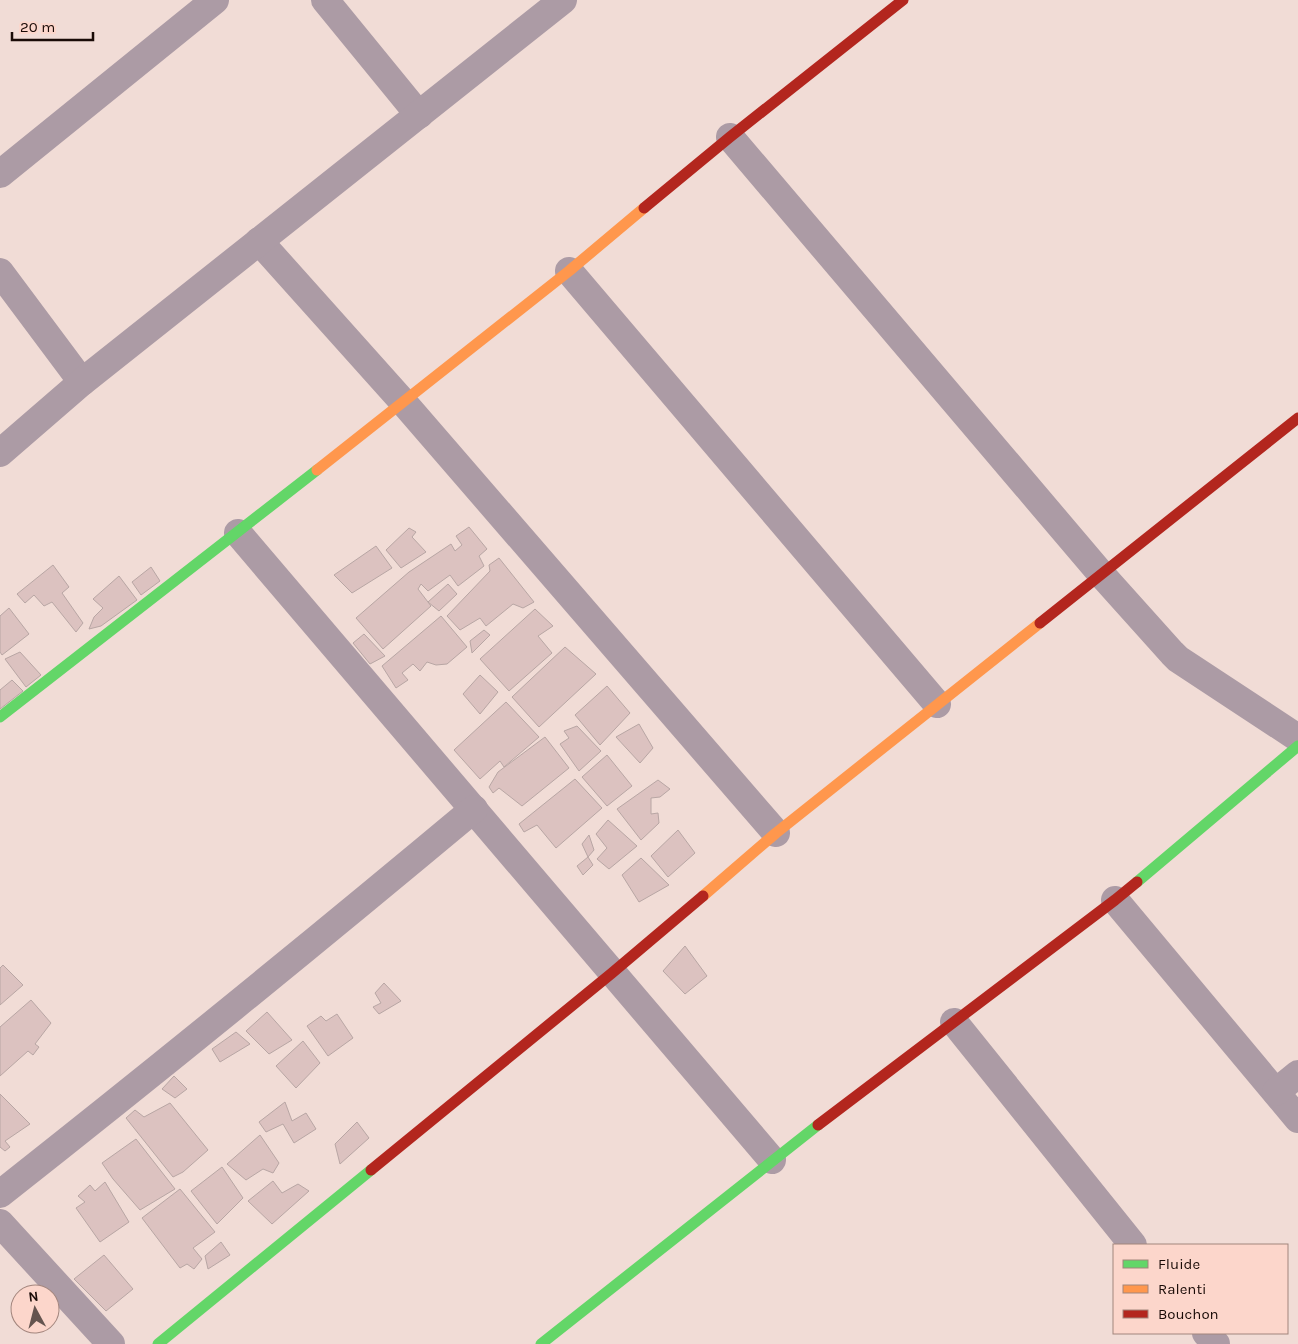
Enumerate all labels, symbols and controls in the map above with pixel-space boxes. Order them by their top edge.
scale bar [12,10,94,42]
text: 20 m [20,18,55,36]
legend [1113,1244,1288,1334]
text: Fluide [1158,1255,1200,1273]
text: Ralenti [1158,1280,1207,1298]
north arrow [10,1284,60,1334]
text: N [27,1288,39,1306]
text: Bouchon [1158,1305,1219,1323]

